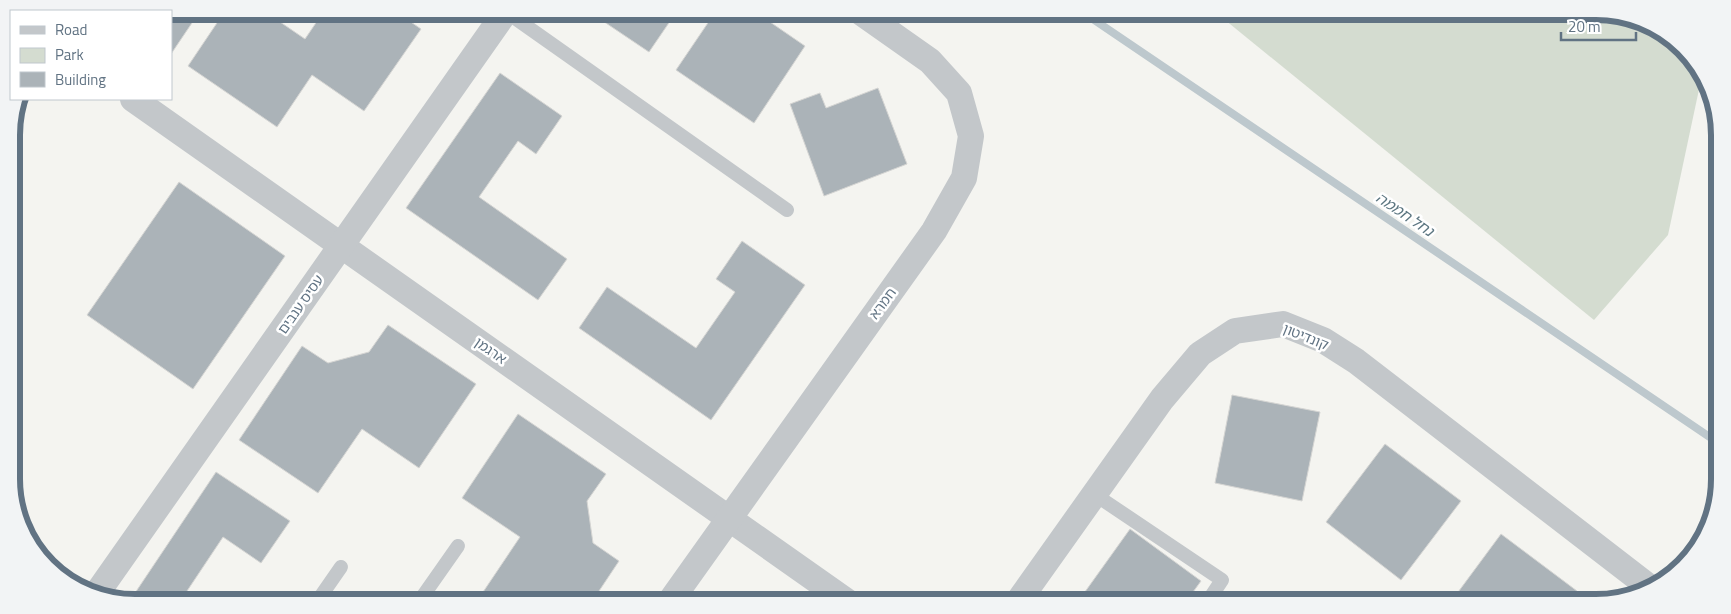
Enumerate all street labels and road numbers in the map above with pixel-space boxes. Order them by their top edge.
street label: עסיס ענבים [272,270,328,338]
street label: חמרא [863,283,901,323]
street label: קונדיטון [1280,317,1332,355]
street label: ארגמן [471,331,511,369]

